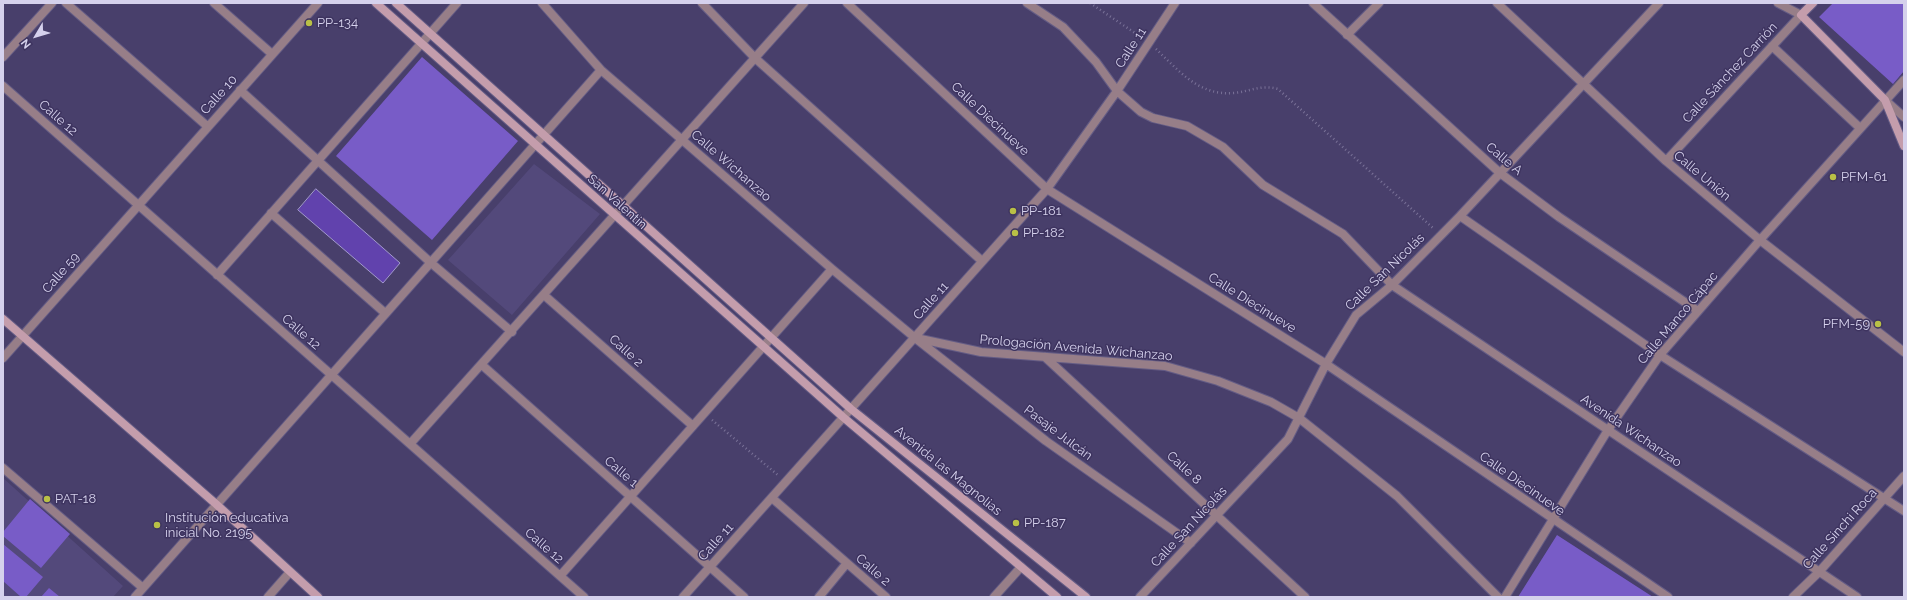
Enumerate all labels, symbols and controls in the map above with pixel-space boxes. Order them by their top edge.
place label: PP-134 [317,15,358,31]
north arrow [16,16,56,56]
marker: PP-134 [304,18,314,28]
street label: Calle Sánchez Carrión [1679,19,1781,127]
street label: Calle 11 [1112,25,1150,71]
text: N [18,36,34,51]
street label: Calle 10 [197,72,241,118]
street label: Calle Diecinueve [948,79,1032,159]
street label: Calle 12 [35,97,81,139]
street label: Calle Wichanzao [688,127,774,205]
street label: Calle A [1483,139,1525,179]
street label: Calle Unión [1670,148,1734,204]
place label: PFM-61 [1841,169,1887,185]
street label: San Valentin [584,171,650,233]
marker: PFM-61 [1828,172,1838,182]
place label: PP-181 [1021,203,1061,219]
marker: PP-181 [1008,206,1018,216]
place label: PP-182 [1023,225,1065,241]
marker: PP-182 [1010,228,1020,238]
street label: Calle San Nicolás [1342,230,1428,314]
street label: Calle 59 [39,249,83,297]
street label: Calle Manco Cápac [1635,268,1721,368]
street label: Calle Diecinueve [1205,270,1299,336]
street label: Calle 11 [910,279,952,323]
street label: Calle 12 [278,311,324,353]
place label: PFM-59 [1823,316,1870,332]
marker: PFM-59 [1873,319,1883,329]
street label: Calle 2 [606,332,646,370]
street label: Prologación Avenida Wichanzao [979,332,1173,364]
street label: Avenida Wichanzao [1577,391,1685,471]
street label: Pasaje Julcán [1021,402,1095,464]
street label: Avenida las Magnolias [891,423,1005,519]
street label: Calle 8 [1163,448,1205,488]
street label: Calle Diecinueve [1476,449,1568,519]
street label: Calle 1 [601,453,641,491]
street label: Calle San Nicolás [1148,483,1230,571]
street label: Calle Sinchi Roca [1800,485,1880,573]
place label: PAT-18 [55,491,96,507]
marker: PAT-18 [42,494,52,504]
place label: Institución educativa inicial No. 2195 [165,510,289,541]
place label: PP-187 [1024,515,1066,531]
marker: PP-187 [1011,518,1021,528]
marker: Institución educativa inicial No. 2195 [152,520,162,530]
street label: Calle 11 [695,520,737,564]
street label: Calle 12 [521,525,567,567]
street label: Calle 2 [852,551,894,589]

